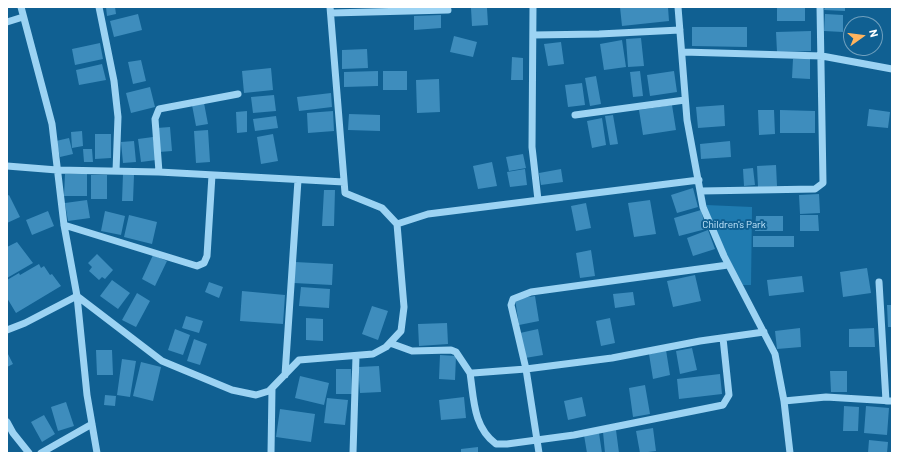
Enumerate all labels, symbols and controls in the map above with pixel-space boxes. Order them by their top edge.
north arrow [843,16,883,56]
text: N [867,28,881,38]
park label: Children's Park [702,219,766,231]

